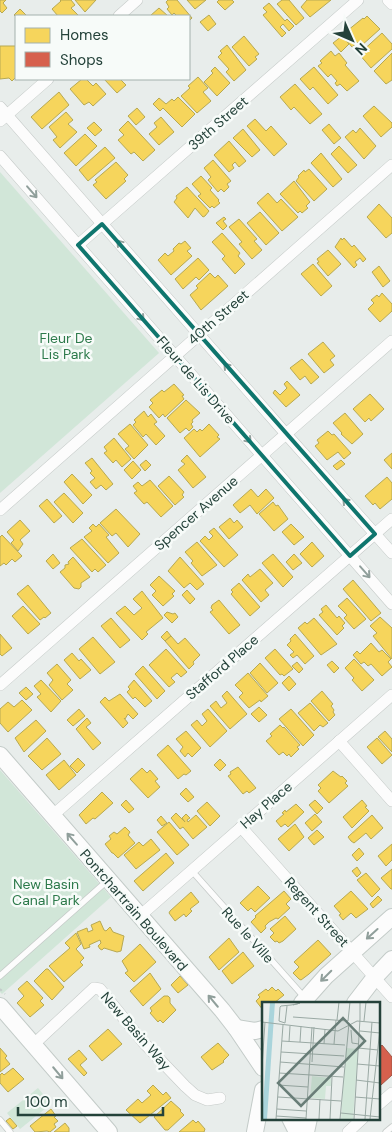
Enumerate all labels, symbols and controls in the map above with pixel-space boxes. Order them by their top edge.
legend [15,15,190,80]
north arrow [327,15,377,65]
text: Homes [60,25,109,45]
text: N [351,39,371,59]
text: Shops [60,50,103,70]
street label: 39th Street [184,92,252,154]
one-way arrow [26,186,38,199]
one-way arrow [116,240,128,253]
street label: 40th Street [184,286,252,348]
one-way arrow [133,308,145,321]
park label: Fleur De Lis Park [39,329,93,363]
street label: Fleur de Lis Drive [153,332,239,428]
one-way arrow [223,362,235,375]
one-way arrow [240,430,252,443]
street label: Spencer Avenue [150,472,242,554]
one-way arrow [342,497,354,510]
one-way arrow [359,566,370,579]
street label: Stafford Place [182,630,262,704]
street label: Hay Place [236,777,296,833]
one-way arrow [66,832,78,845]
street label: Pontchartrain Boulevard [76,845,192,975]
street label: Regent Street [281,873,353,951]
park label: New Basin Canal Park [12,875,80,909]
street label: Rue le Ville [218,903,278,967]
one-way arrow [366,928,379,940]
one-way arrow [320,970,332,983]
street label: New Basin Way [97,988,175,1074]
one-way arrow [208,994,219,1007]
inset map [262,1002,380,1120]
one-way arrow [52,1066,63,1079]
scale bar [18,1084,162,1116]
text: 100 m [25,1092,68,1112]

